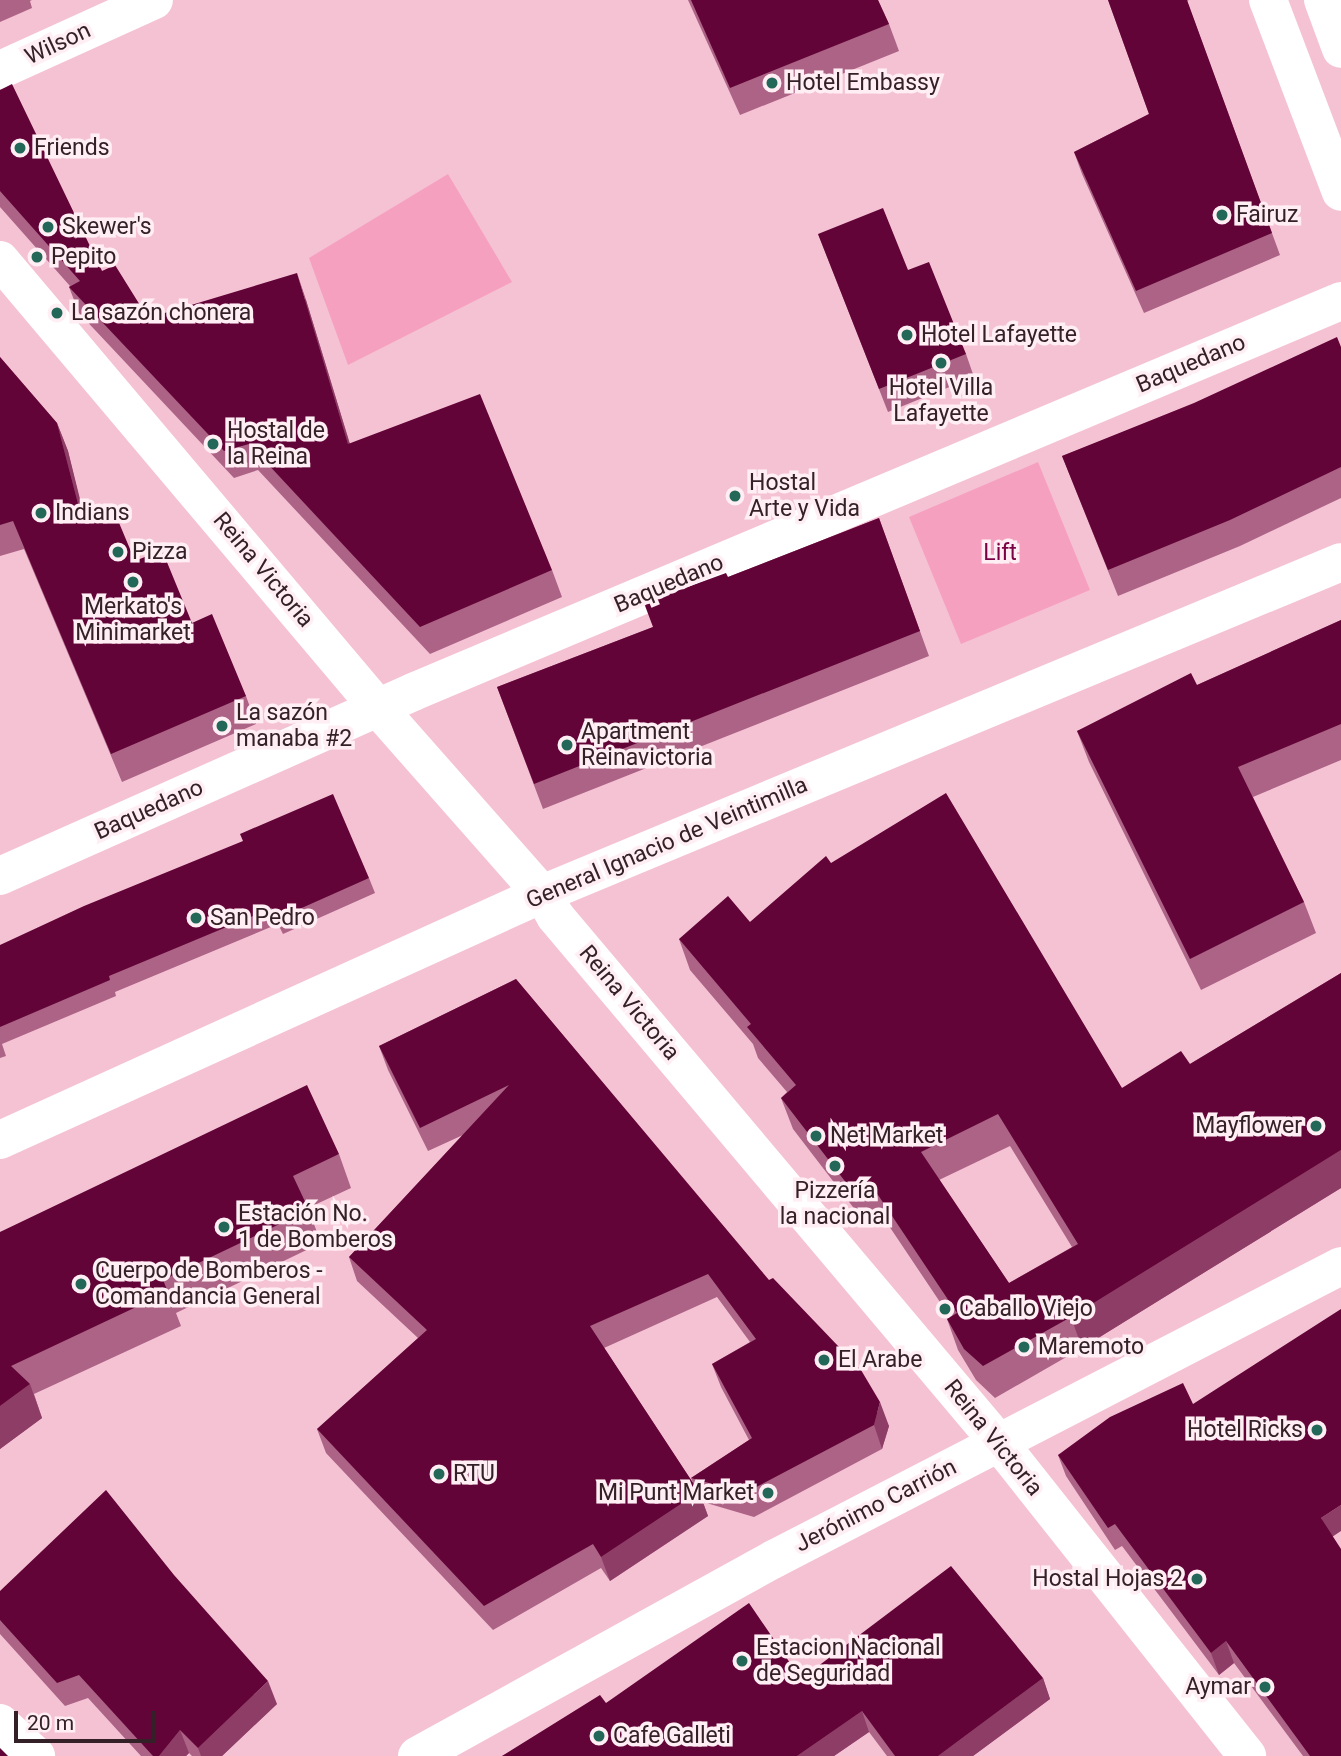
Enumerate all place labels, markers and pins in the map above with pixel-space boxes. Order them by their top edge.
place label: Hotel Embassy [786,69,940,97]
marker: Hotel Embassy [764,75,780,91]
place label: Friends [34,134,110,162]
marker: Friends [12,140,28,156]
place label: Fairuz [1236,201,1298,229]
marker: Fairuz [1214,207,1230,223]
place label: Skewer's [62,213,152,241]
marker: Skewer's [40,219,56,235]
place label: Pepito [51,243,116,271]
marker: Pepito [29,249,45,265]
place label: La sazón chonera [71,299,251,327]
marker: La sazón chonera [49,305,65,321]
place label: Hotel Lafayette [921,321,1077,349]
marker: Hotel Lafayette [899,327,915,343]
marker: Hotel Villa Lafayette [933,355,949,371]
place label: Hotel Villa Lafayette [889,374,993,428]
place label: Hostal de la Reina [227,417,325,471]
marker: Hostal de la Reina [205,436,221,452]
place label: Hostal Arte y Vida [749,469,860,523]
marker: Hostal Arte y Vida [727,488,743,504]
place label: Indians [55,499,130,527]
marker: Indians [33,505,49,521]
place label: Pizza [132,538,187,566]
marker: Pizza [110,544,126,560]
marker: Merkato's Minimarket [125,574,141,590]
place label: Merkato's Minimarket [75,593,191,647]
place label: La sazón manaba #2 [236,699,352,753]
marker: La sazón manaba #2 [214,718,230,734]
place label: Apartment Reinavictoria [581,718,713,772]
marker: Apartment Reinavictoria [559,737,575,753]
place label: San Pedro [210,904,315,932]
marker: San Pedro [188,910,204,926]
place label: Mayflower [1195,1112,1302,1140]
marker: Mayflower [1308,1118,1324,1134]
place label: Net Market [830,1122,943,1150]
marker: Net Market [808,1128,824,1144]
marker: Pizzería la nacional [827,1158,843,1174]
place label: Pizzería la nacional [780,1177,890,1231]
place label: Estación No. 1 de Bomberos [238,1200,393,1254]
marker: Estación No. 1 de Bomberos [216,1219,232,1235]
place label: Cuerpo de Bomberos - Comandancia General [95,1257,323,1311]
marker: Cuerpo de Bomberos - Comandancia General [73,1276,89,1292]
place label: Caballo Viejo [959,1295,1093,1323]
marker: Caballo Viejo [937,1301,953,1317]
place label: Maremoto [1038,1333,1144,1361]
marker: Maremoto [1016,1339,1032,1355]
place label: El Arabe [838,1346,922,1374]
marker: El Arabe [816,1352,832,1368]
place label: Hotel Ricks [1187,1416,1303,1444]
marker: Hotel Ricks [1309,1422,1325,1438]
place label: RTU [453,1460,495,1488]
marker: RTU [431,1466,447,1482]
place label: Mi Punt Market [598,1479,754,1507]
marker: Mi Punt Market [760,1485,776,1501]
place label: Hostal Hojas 2 [1032,1565,1183,1593]
marker: Hostal Hojas 2 [1189,1571,1205,1587]
place label: Estacion Nacional de Seguridad [756,1634,941,1688]
marker: Estacion Nacional de Seguridad [734,1653,750,1669]
place label: Aymar [1185,1673,1251,1701]
marker: Aymar [1257,1679,1273,1695]
place label: Cafe Galleti [613,1722,731,1750]
marker: Cafe Galleti [591,1728,607,1744]

